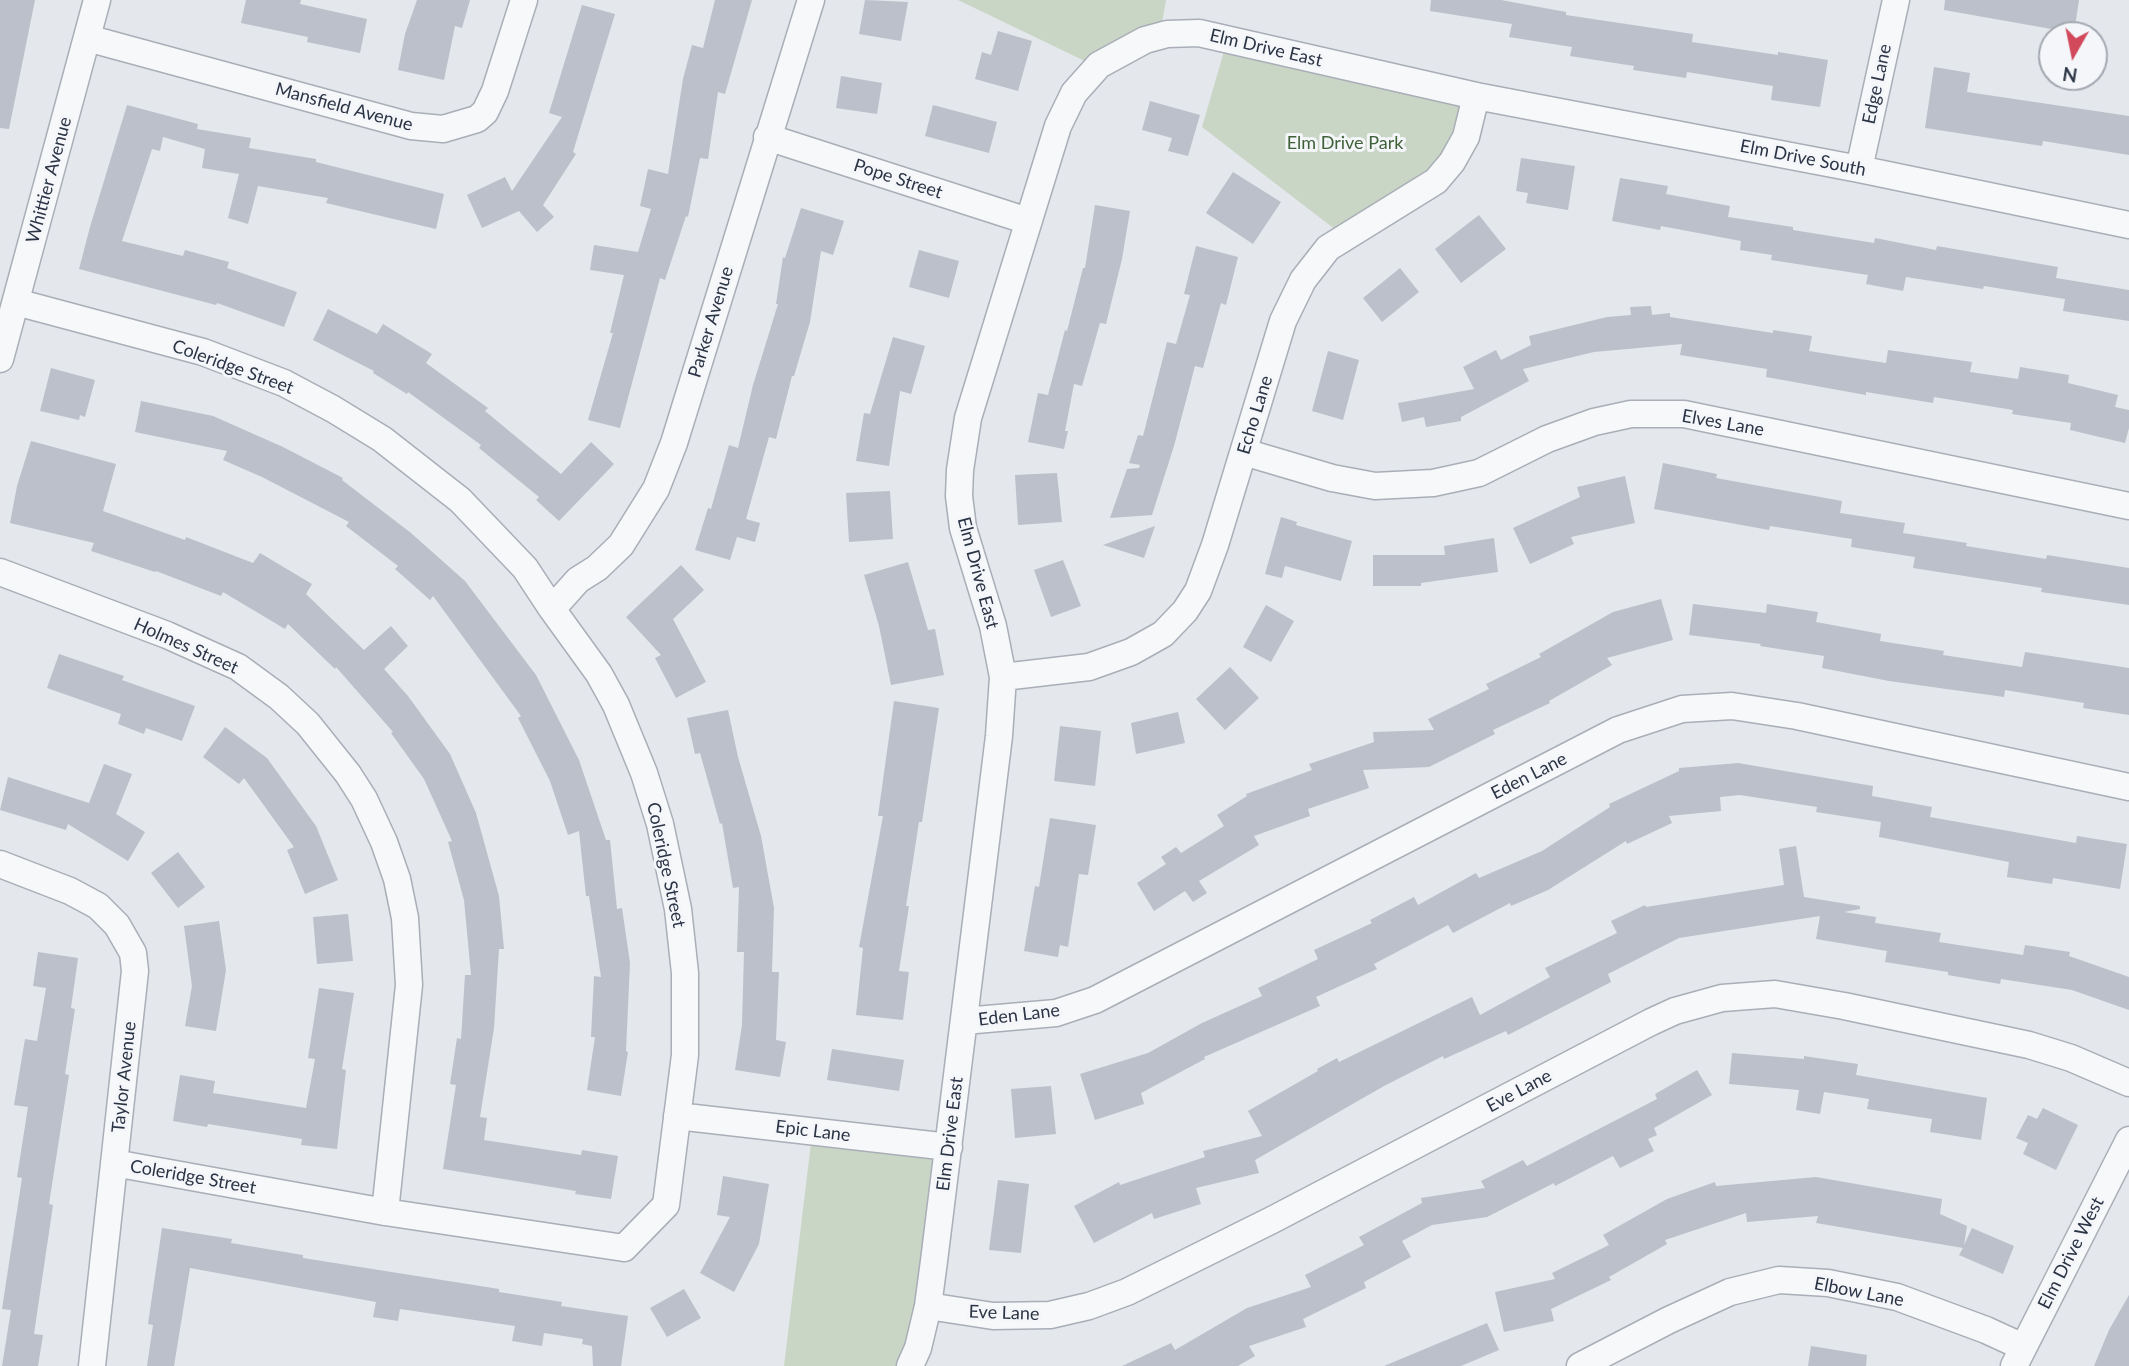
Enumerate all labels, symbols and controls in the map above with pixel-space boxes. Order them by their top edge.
north arrow [2038,21,2108,91]
street label: Elm Drive East [1208,25,1324,71]
street label: Edge Lane [1858,42,1896,126]
text: N [2061,63,2079,88]
street label: Mansfield Avenue [273,78,415,136]
street label: Whittier Avenue [22,114,76,246]
park label: Elm Drive Park [1287,132,1403,154]
street label: Elm Drive South [1738,135,1868,181]
street label: Pope Street [851,154,945,204]
street label: Parker Avenue [684,264,738,380]
street label: Coleridge Street [169,335,297,399]
street label: Echo Lane [1233,373,1277,457]
street label: Elves Lane [1680,405,1766,441]
street label: Elm Drive East [953,515,1003,631]
street label: Holmes Street [130,613,242,679]
street label: Eden Lane [1488,748,1570,804]
street label: Coleridge Street [642,800,690,930]
street label: Eden Lane [977,999,1061,1031]
street label: Taylor Avenue [107,1020,141,1134]
street label: Eve Lane [1483,1065,1555,1117]
street label: Elm Drive East [932,1076,968,1192]
street label: Epic Lane [774,1116,852,1146]
street label: Coleridge Street [128,1155,258,1199]
street label: Elm Drive West [2033,1193,2109,1313]
street label: Elbow Lane [1812,1273,1906,1311]
street label: Eve Lane [968,1301,1040,1325]

